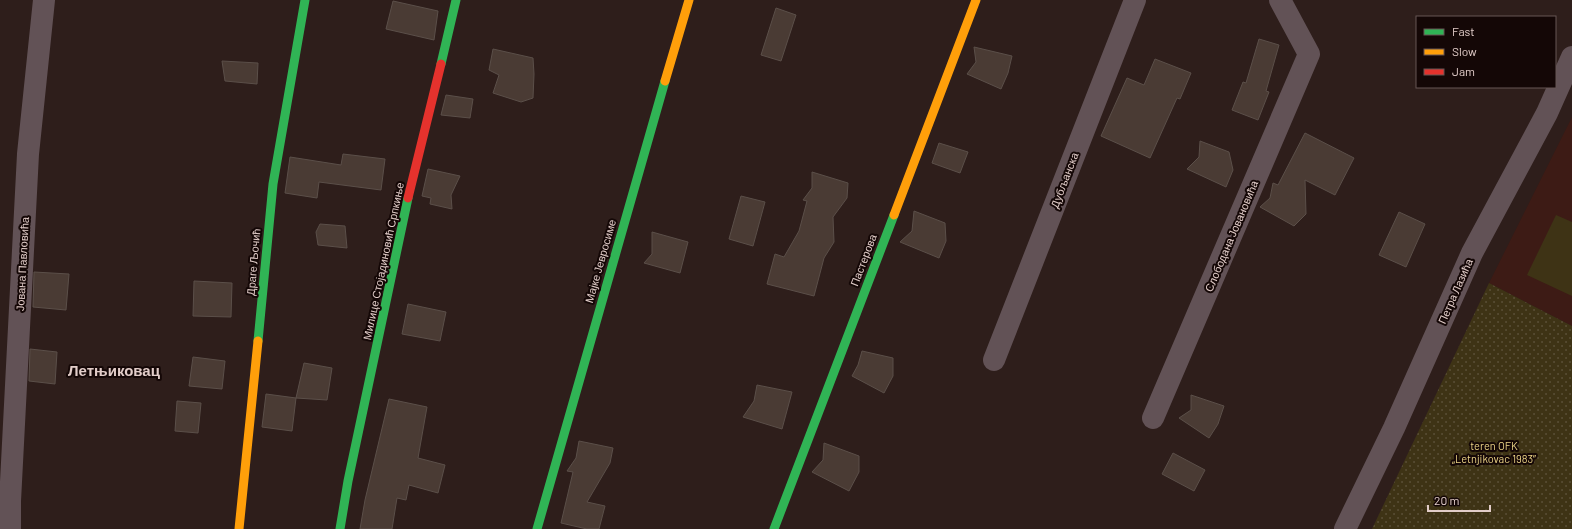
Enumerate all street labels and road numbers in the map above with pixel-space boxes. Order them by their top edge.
street label: Дубљанска [1047,150,1081,210]
street label: Слободана Јовановића [1202,178,1261,294]
street label: Милице Стојадиновић Српкиње [360,181,406,341]
street label: Јована Павловића [13,216,31,311]
street label: Мајке Јевросиме [582,218,618,304]
street label: Драге Љочић [244,228,262,296]
street label: Пастерова [847,231,879,288]
street label: Петра Лазића [1435,256,1475,326]

